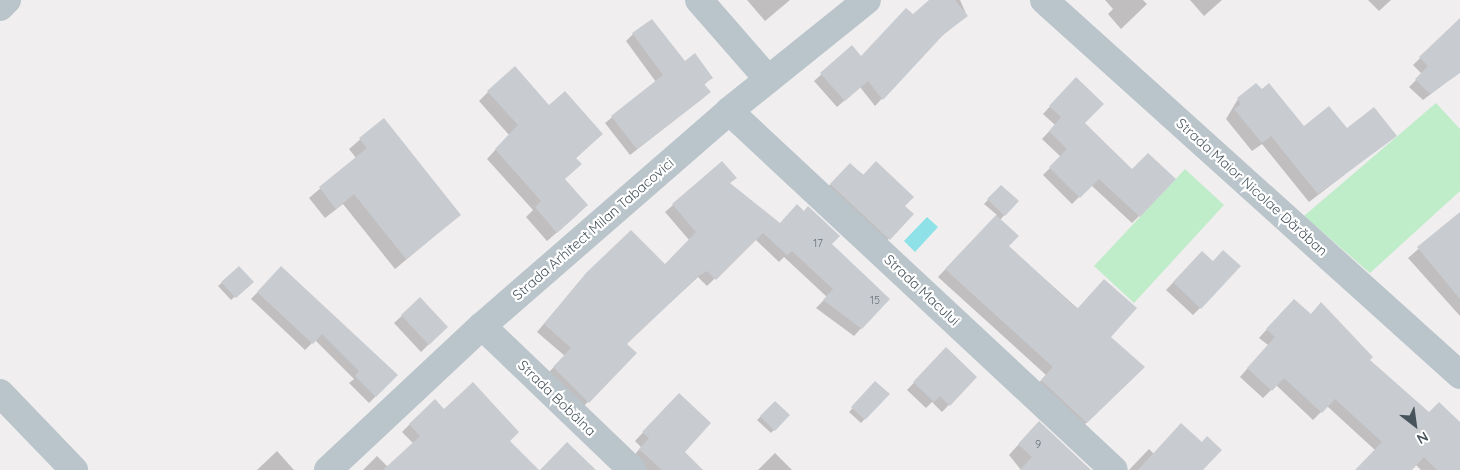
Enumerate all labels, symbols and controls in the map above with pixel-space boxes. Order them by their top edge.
street label: Strada Maior Nicolae Dărăban [1173,115,1331,259]
street label: Strada Arhitect Milan Tabacovici [509,154,677,304]
house number: 17 [813,236,823,250]
street label: Strada Macului [881,251,963,329]
house number: 15 [870,293,880,307]
street label: Strada Bobâlna [515,357,599,439]
north arrow [1390,400,1440,450]
text: N [1414,428,1431,448]
house number: 9 [1035,437,1041,451]

